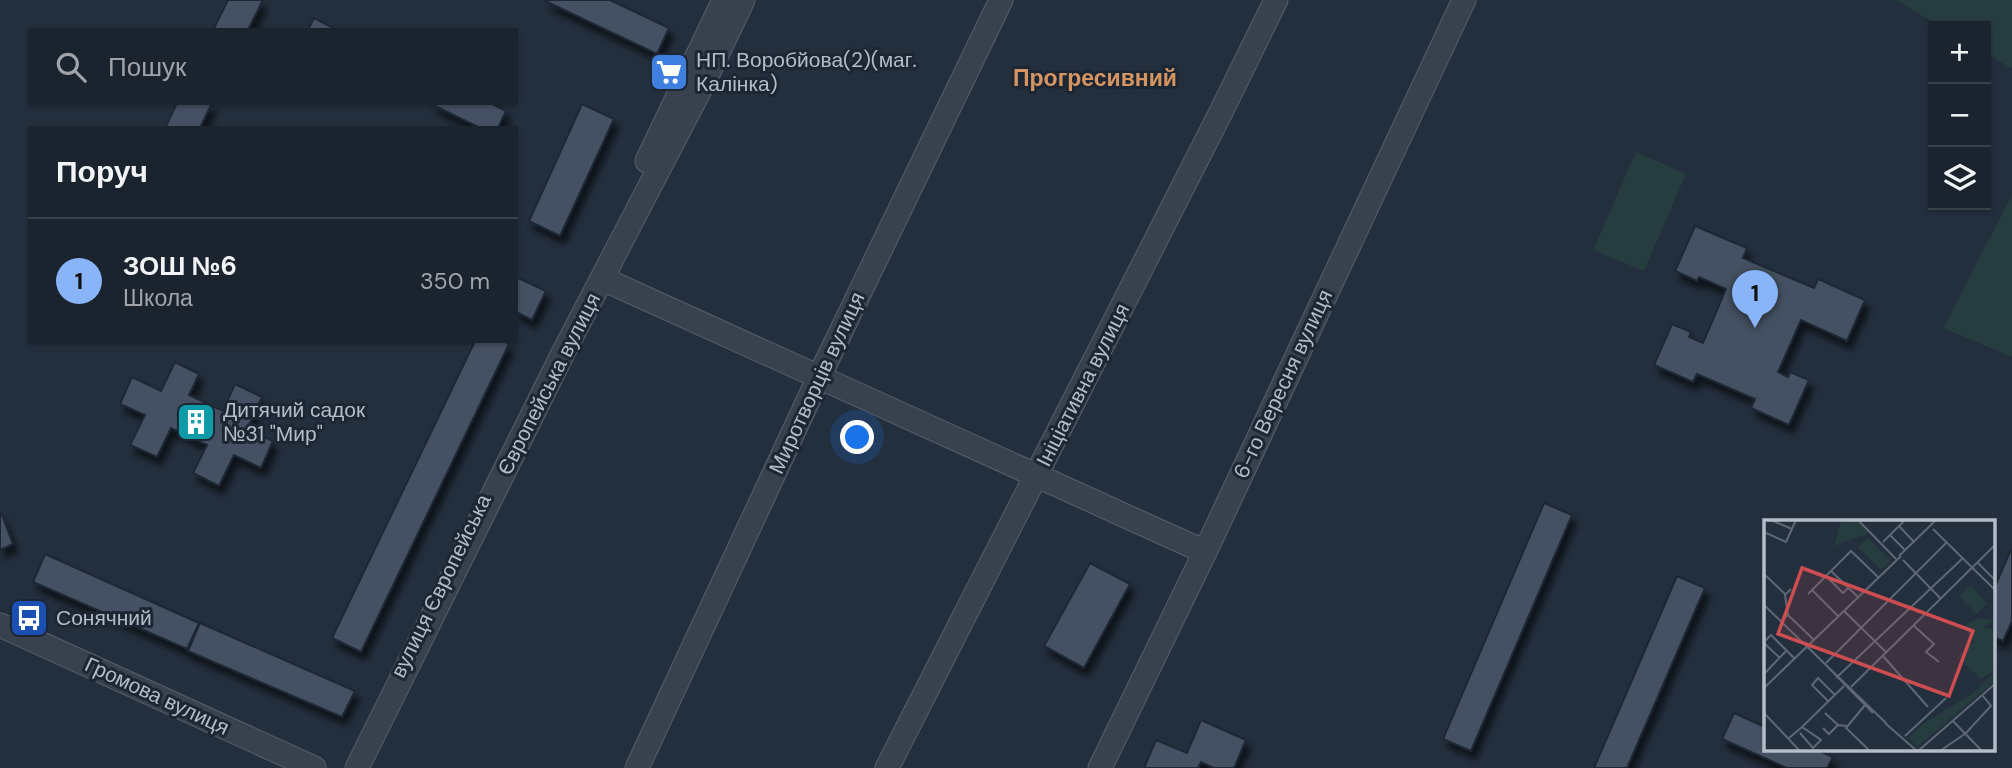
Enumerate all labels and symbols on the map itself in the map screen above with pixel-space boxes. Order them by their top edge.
place label: НП. Воробйова(2)(маг. Калінка) [696,46,917,98]
supermarket icon: НП. Воробйова(2)(маг. Калінка) [648,51,690,93]
district label: Прогресивний [1013,63,1177,93]
pin: 1 [1732,270,1778,328]
street label: 6-го Вересня вулиця [1227,285,1339,483]
street label: Європейська вулиця [491,288,607,480]
street label: Миротворців вулиця [763,288,871,478]
street label: Ініціативна вулиця [1030,299,1136,471]
place label: Дитячий садок №31 "Мир" [223,396,366,448]
building icon: Дитячий садок №31 "Мир" [175,401,217,443]
your location [840,420,874,454]
street label: вулиця Європейська [384,489,498,682]
inset map [1764,520,1994,750]
bus stop icon: Сонячний [8,597,50,639]
place label: Сонячний [56,604,152,632]
street label: Громова вулиця [80,650,234,742]

